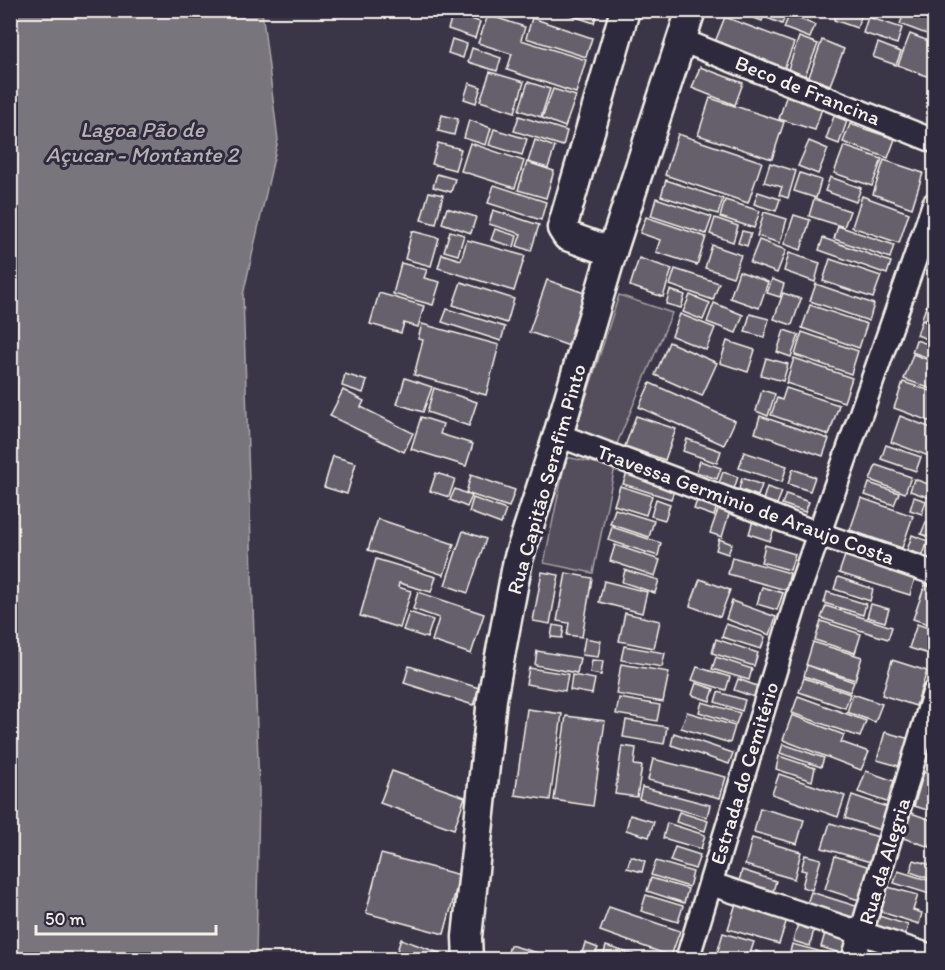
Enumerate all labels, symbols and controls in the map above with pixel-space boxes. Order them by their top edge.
street label: Beco de Francina [732,49,884,131]
water label: Lagoa Pão de Açucar - Montante 2 [46,116,240,168]
street label: Rua Capitão Serafim Pinto [501,361,591,597]
street label: Travessa Germinio de Araujo Costa [594,438,898,570]
street label: Estrada do Cemitério [704,679,784,867]
street label: Rua da Alegria [853,794,915,927]
scale bar [36,898,216,936]
text: 50 m [45,908,85,930]

